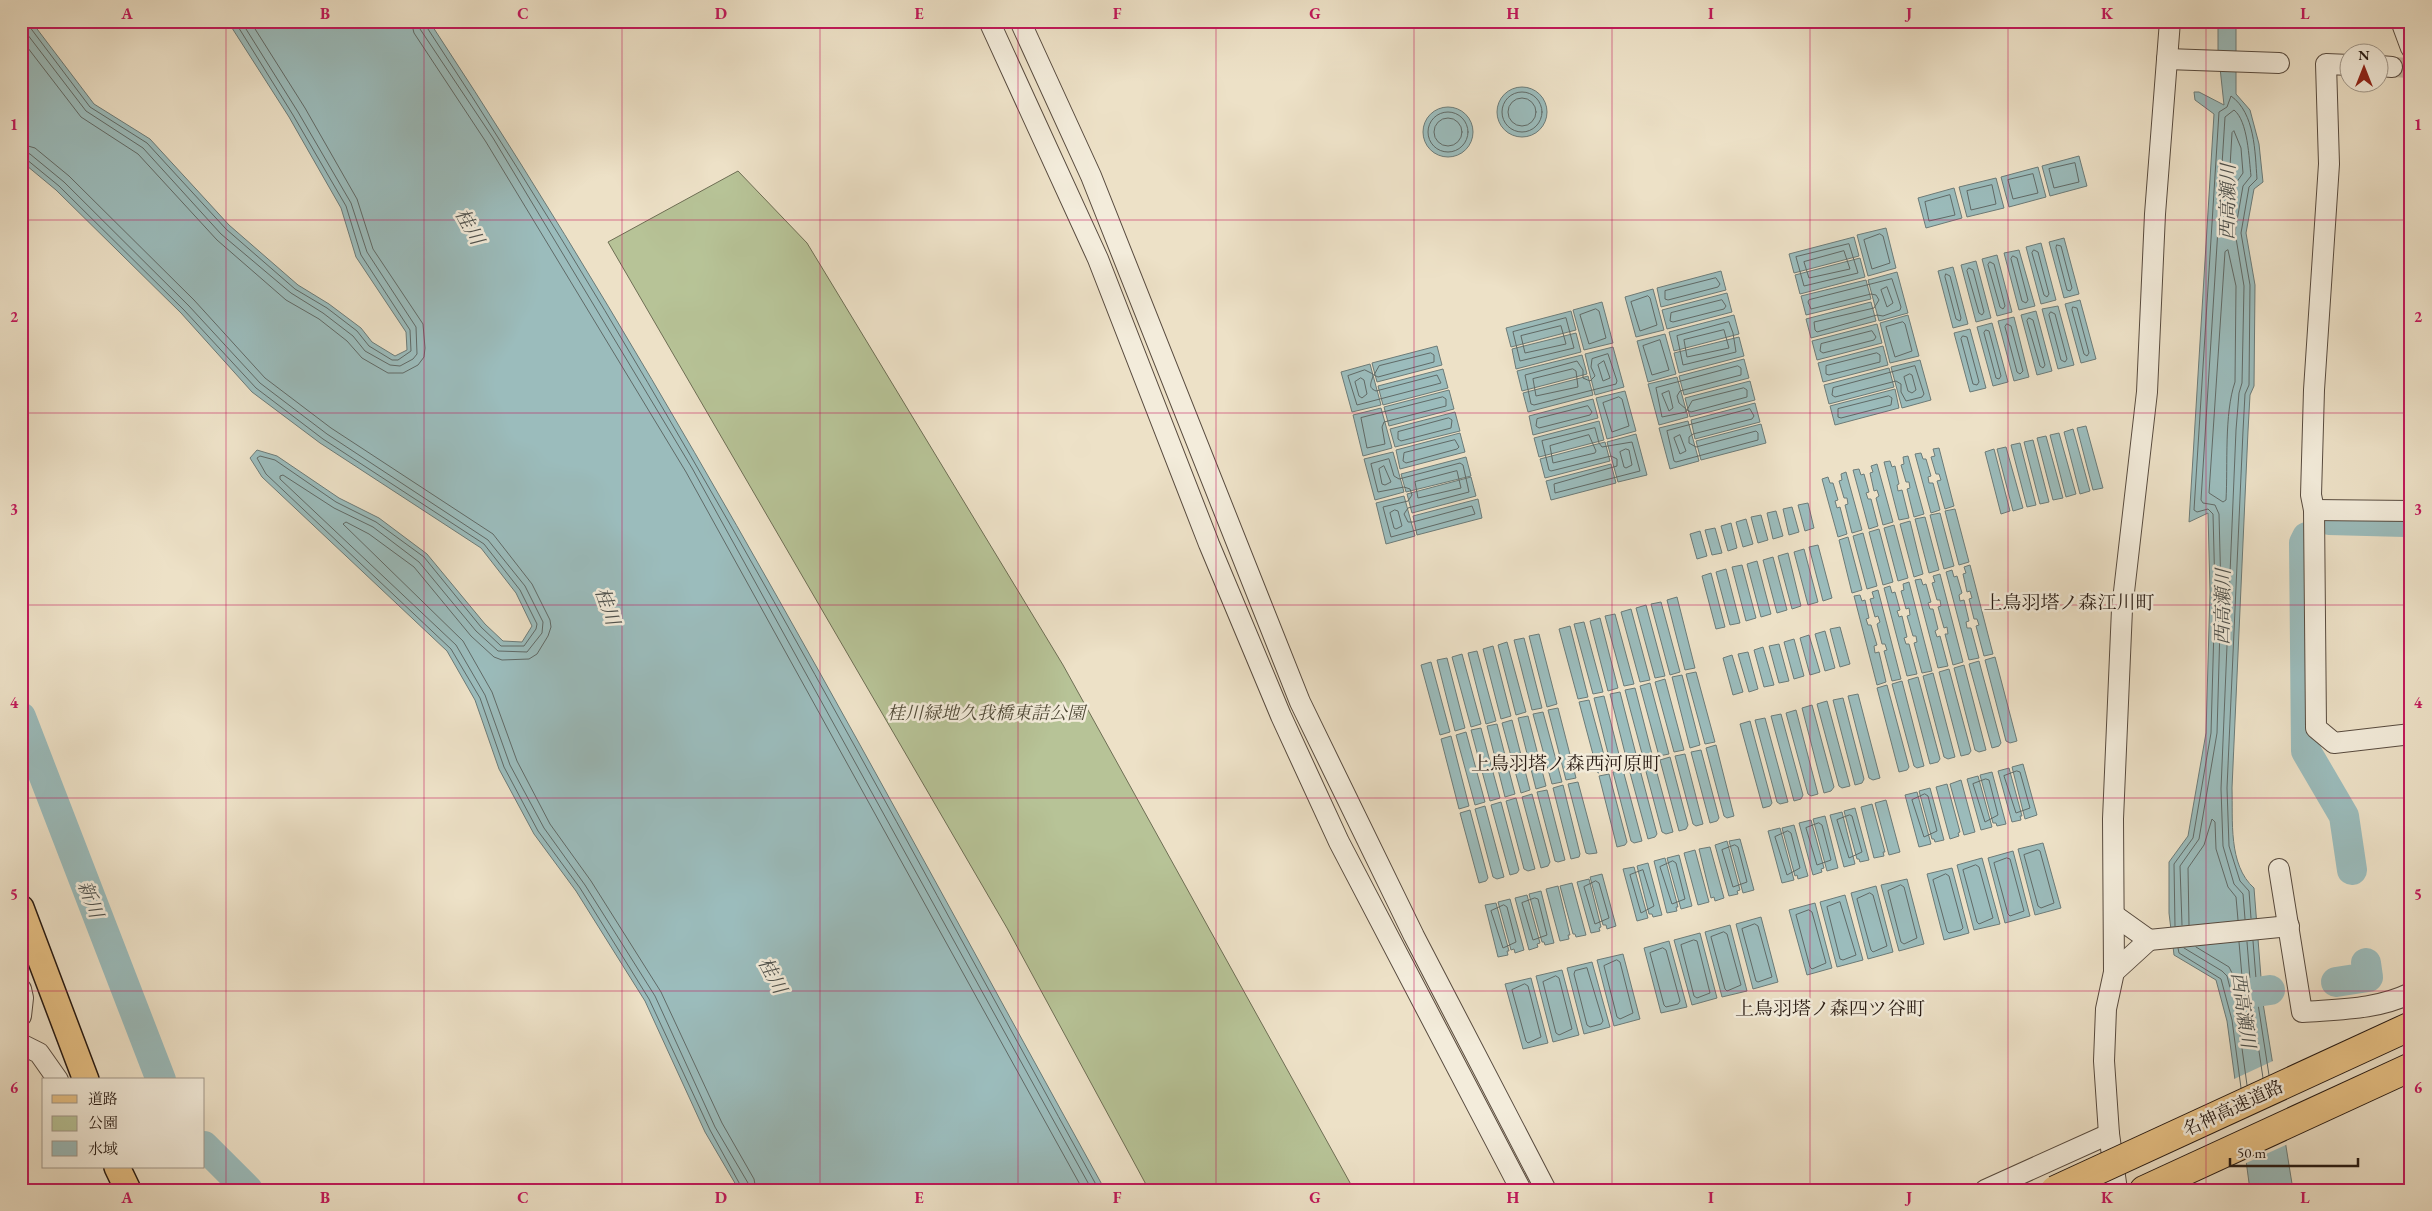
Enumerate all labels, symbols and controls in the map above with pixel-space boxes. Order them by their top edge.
text: A [120,3,133,24]
text: B [320,3,330,24]
text: C [517,3,529,24]
text: D [715,3,727,24]
text: E [914,3,924,24]
text: F [1113,3,1122,24]
text: G [1309,3,1321,24]
text: H [1507,3,1520,24]
text: I [1708,3,1714,24]
text: J [1904,3,1912,24]
text: K [2101,3,2114,24]
text: L [2300,3,2310,24]
north arrow [2340,42,2390,92]
text: N [2358,46,2370,64]
text: 1 [10,114,18,135]
text: 1 [2414,114,2422,135]
water label: 西高瀬川 [2214,162,2241,240]
water label: 桂川 [449,204,491,251]
text: 2 [10,306,19,327]
text: 2 [2414,306,2423,327]
text: 3 [10,499,18,520]
text: 3 [2414,499,2422,520]
water label: 西高瀬川 [2209,567,2236,645]
water label: 桂川 [590,584,626,630]
district label: 上鳥羽塔ノ森江川町 [1983,590,2155,615]
text: 4 [10,692,19,713]
text: 4 [2414,692,2423,713]
park label: 桂川緑地久我橋東詰公園 [887,701,1088,724]
district label: 上鳥羽塔ノ森西河原町 [1471,751,1661,776]
water label: 新川 [72,877,110,923]
text: 5 [10,884,18,905]
text: 5 [2414,884,2422,905]
water label: 桂川 [753,953,793,1000]
water label: 西高瀬川 [2226,971,2261,1051]
district label: 上鳥羽塔ノ森四ツ谷町 [1735,996,1925,1021]
street label: 名神高速道路 [2179,1074,2287,1141]
text: 6 [10,1077,19,1098]
text: 6 [2414,1077,2423,1098]
legend [42,1078,205,1168]
text: 道路 [88,1089,118,1108]
text: 公園 [88,1113,118,1132]
scale bar [2230,1136,2357,1168]
text: 水域 [88,1139,118,1158]
text: 50 m [2237,1143,2266,1162]
text: A [120,1187,133,1208]
text: B [320,1187,330,1208]
text: C [517,1187,529,1208]
text: D [715,1187,727,1208]
text: E [914,1187,924,1208]
text: F [1113,1187,1122,1208]
text: G [1309,1187,1321,1208]
text: H [1507,1187,1520,1208]
text: I [1708,1187,1714,1208]
text: J [1904,1187,1912,1208]
text: K [2101,1187,2114,1208]
text: L [2300,1187,2310,1208]

